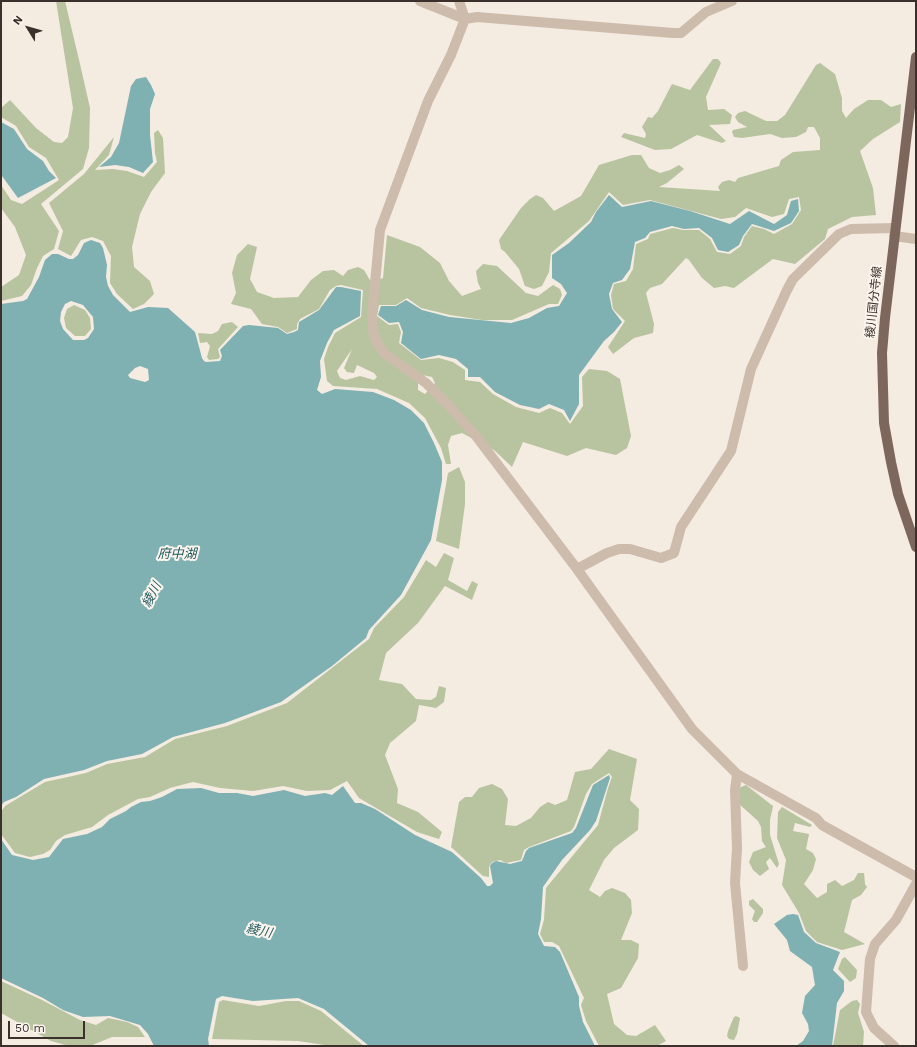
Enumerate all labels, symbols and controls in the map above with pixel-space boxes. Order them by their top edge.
north arrow [8,8,48,48]
text: N [10,13,26,28]
street label: 綾川国分寺線 [863,265,885,339]
water label: 府中湖 [158,546,196,562]
water label: 綾川 [139,580,165,610]
water label: 綾川 [245,921,273,941]
scale bar [10,1013,87,1039]
text: 50 m [15,1021,45,1035]

